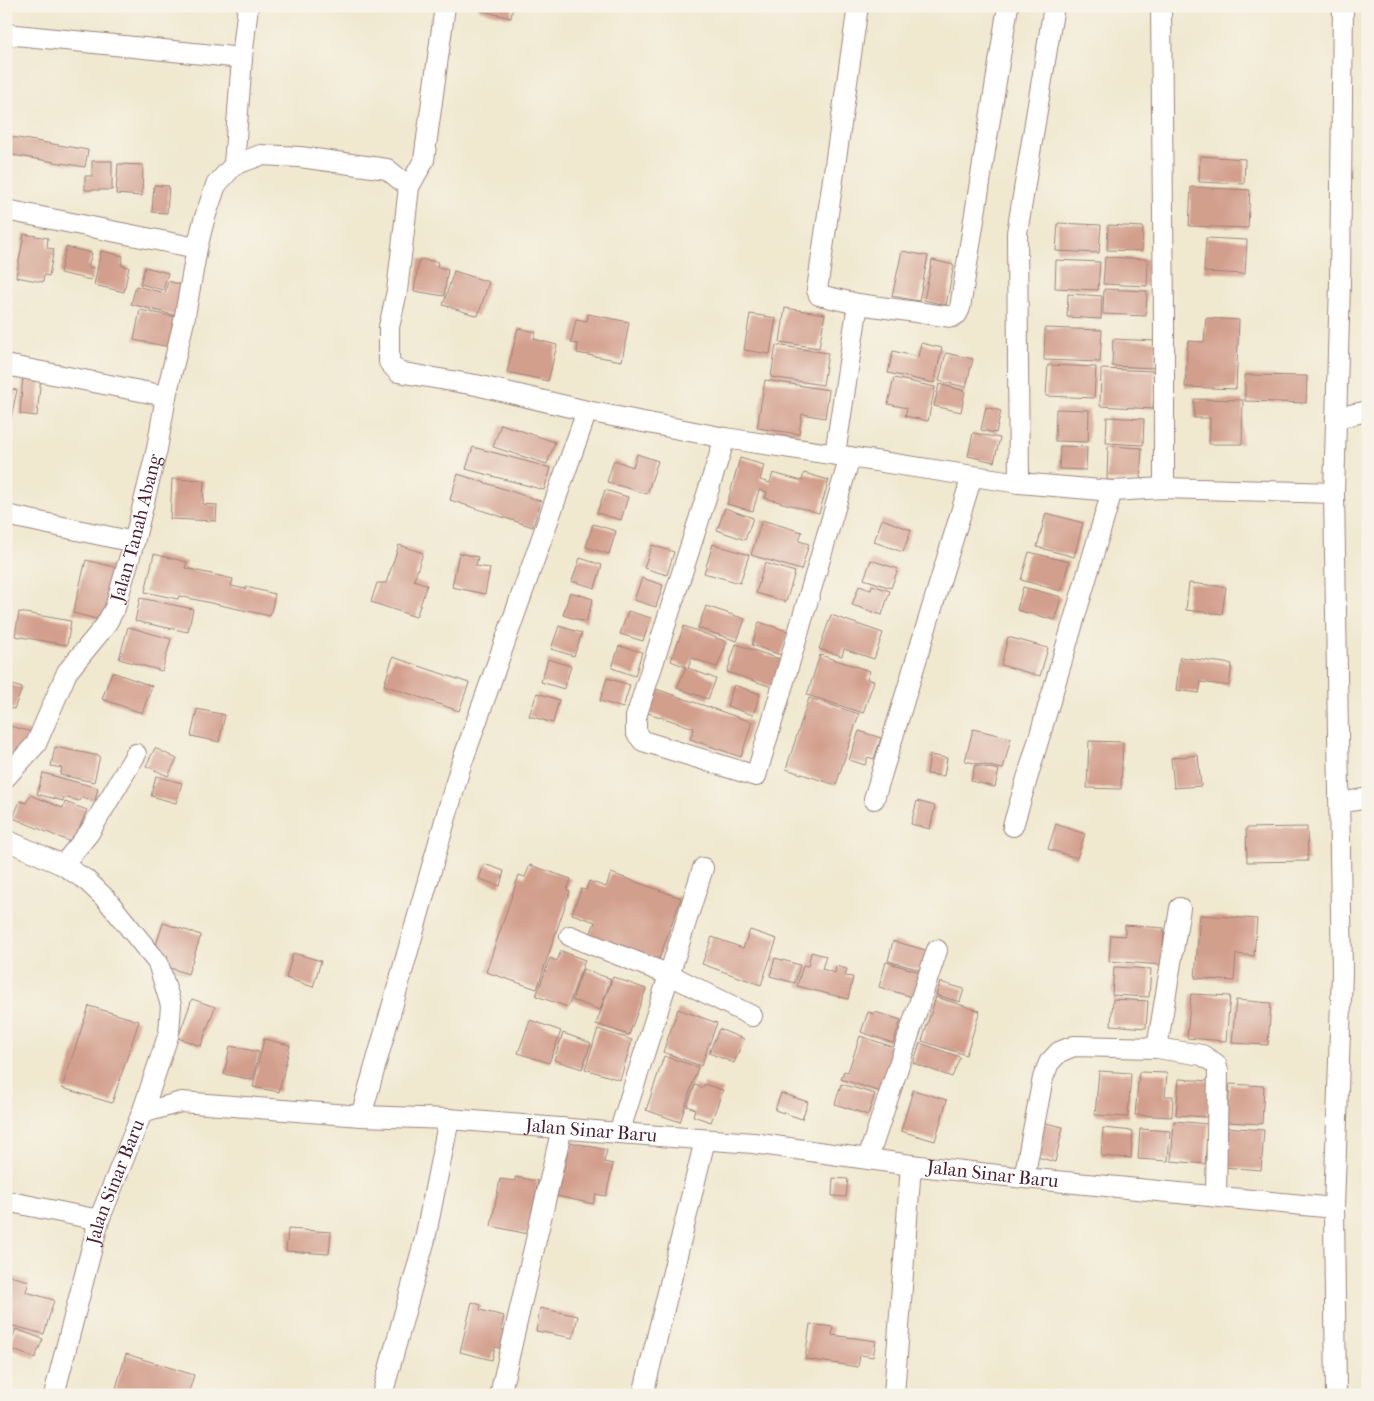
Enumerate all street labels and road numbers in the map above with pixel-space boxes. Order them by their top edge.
street label: Jalan Tanah Abang [106,451,166,606]
street label: Jalan Sinar Baru [523,1114,658,1147]
street label: Jalan Sinar Baru [82,1116,149,1249]
street label: Jalan Sinar Baru [924,1156,1060,1192]

